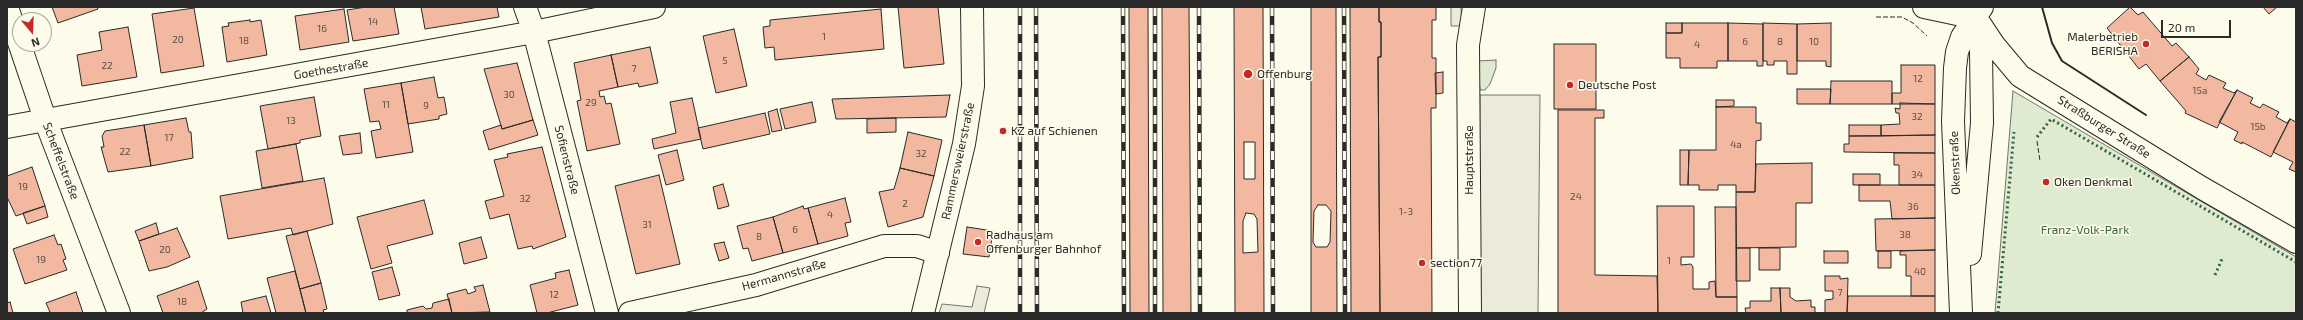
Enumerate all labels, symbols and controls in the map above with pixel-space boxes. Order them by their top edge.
north arrow [12,12,52,52]
scale bar [2163,12,2233,38]
house number: 14 [368,16,378,28]
text: 20 m [2168,20,2195,34]
house number: 16 [317,23,327,35]
place label: Malerbetrieb BERISHA [2067,30,2138,58]
house number: 1 [822,31,826,43]
house number: 20 [172,34,184,46]
text: N [30,35,42,50]
house number: 18 [239,35,249,47]
house number: 6 [1742,36,1748,48]
house number: 8 [1777,36,1783,48]
house number: 10 [1809,36,1819,48]
house number: 4 [1694,39,1700,51]
marker: Malerbetrieb BERISHA [2141,39,2151,49]
street label: Goethestraße [293,55,369,83]
house number: 5 [722,55,728,67]
house number: 22 [101,60,113,72]
house number: 7 [631,63,637,75]
place label: Offenburg [1257,67,1312,81]
marker: Offenburg [1242,68,1254,80]
house number: 12 [1913,73,1923,85]
place label: Deutsche Post [1578,78,1656,92]
marker: Deutsche Post [1565,80,1575,90]
house number: 15a [2193,85,2207,97]
house number: 30 [503,89,515,101]
street label: Straßburger Straße [2055,93,2153,161]
house number: 29 [585,97,597,109]
house number: 11 [382,99,390,111]
house number: 9 [423,100,429,112]
street label: Rammersweierstraße [939,101,977,221]
house number: 32 [1911,111,1923,123]
house number: 13 [286,115,296,127]
street label: Scheffelstraße [40,121,82,201]
house number: 15b [2250,121,2266,133]
street label: Sofienstraße [551,124,583,196]
place label: KZ auf Schienen [1011,124,1098,138]
street label: Hauptstraße [1462,125,1476,195]
marker: KZ auf Schienen [998,126,1008,136]
street label: Okenstraße [1947,131,1963,195]
house number: 17 [164,132,174,144]
house number: 4a [1730,139,1742,151]
house number: 22 [119,146,131,158]
house number: 32 [915,148,927,160]
house number: 34 [1911,169,1923,181]
place label: Oken Denkmal [2054,175,2132,189]
marker: Oken Denkmal [2041,177,2051,187]
house number: 19 [18,181,28,193]
house number: 24 [1570,191,1582,203]
house number: 32 [519,193,531,205]
house number: 2 [902,198,908,210]
house number: 36 [1907,201,1919,213]
house number: 1-3 [1399,206,1413,218]
house number: 4 [827,209,833,221]
house number: 31 [642,219,652,231]
park label: Franz-Volk-Park [2041,223,2129,237]
house number: 6 [792,224,798,236]
place label: Radhaus am Offenburger Bahnhof [986,228,1101,256]
house number: 38 [1899,229,1911,241]
house number: 8 [756,231,762,243]
marker: Radhaus am Offenburger Bahnhof [973,237,983,247]
house number: 20 [159,244,171,256]
house number: 19 [36,254,46,266]
house number: 1 [1667,255,1671,267]
street label: Hermannstraße [740,256,828,294]
place label: section77 [1430,256,1482,270]
marker: section77 [1417,258,1427,268]
house number: 40 [1914,266,1926,278]
house number: 7 [1837,287,1843,299]
house number: 12 [549,289,559,301]
house number: 18 [177,296,187,308]

